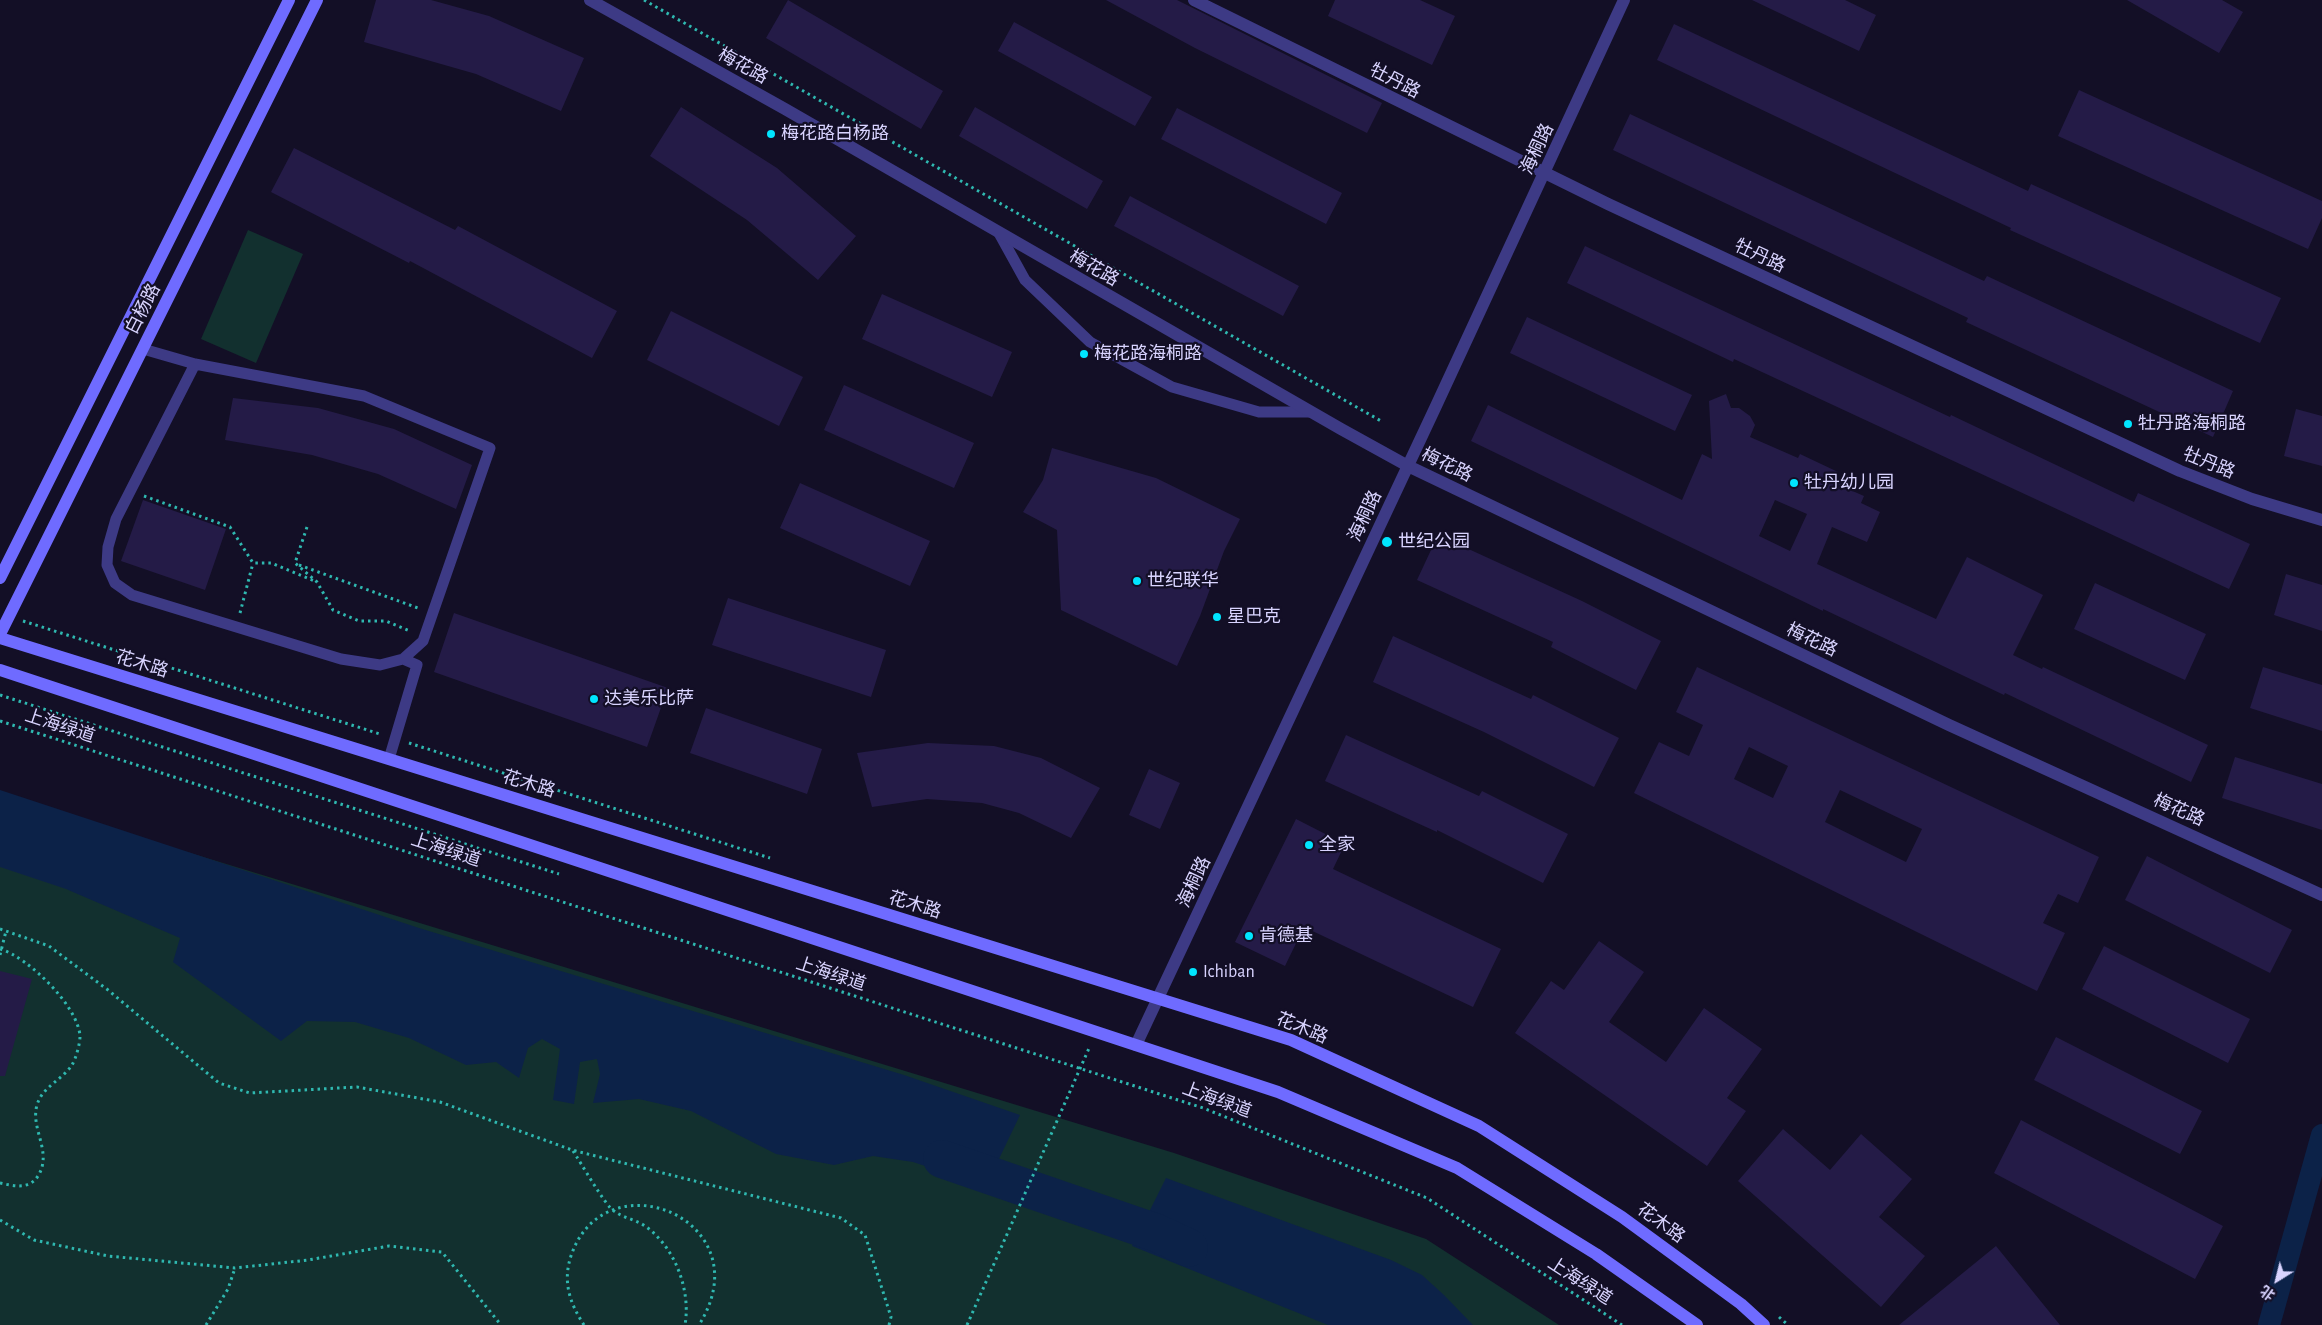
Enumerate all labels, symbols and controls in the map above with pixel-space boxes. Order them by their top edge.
street label: 梅花路 [714,43,772,89]
street label: 牡丹路 [1366,59,1424,103]
street label: 海桐路 [1516,120,1558,178]
place label: 梅花路白杨路 [781,123,889,145]
marker: 梅花路白杨路 [765,128,777,140]
street label: 牡丹路 [1731,235,1789,277]
street label: 梅花路 [1065,245,1123,291]
street label: 白杨路 [121,280,165,338]
place label: 梅花路海桐路 [1094,343,1202,365]
marker: 梅花路海桐路 [1078,348,1090,360]
place label: 牡丹路海桐路 [2138,413,2246,435]
marker: 牡丹路海桐路 [2122,418,2134,430]
street label: 梅花路 [1418,443,1476,487]
street label: 牡丹路 [2180,443,2238,483]
place label: 牡丹幼儿园 [1804,472,1894,494]
marker: 牡丹幼儿园 [1788,477,1800,489]
street label: 海桐路 [1344,487,1386,545]
place label: 世纪公园 [1398,531,1470,553]
marker: 世纪公园 [1380,535,1394,549]
place label: 世纪联华 [1147,570,1219,592]
marker: 世纪联华 [1131,575,1143,587]
place label: 星巴克 [1227,606,1281,628]
marker: 星巴克 [1211,611,1223,623]
street label: 梅花路 [1783,619,1841,661]
street label: 花木路 [113,646,171,682]
place label: 达美乐比萨 [604,688,694,710]
marker: 达美乐比萨 [588,693,600,705]
street label: 上海绿道 [22,705,98,747]
street label: 花木路 [500,766,558,802]
street label: 梅花路 [2150,789,2208,831]
street label: 上海绿道 [408,829,484,871]
place label: 全家 [1319,834,1355,856]
marker: 全家 [1303,839,1315,851]
street label: 海桐路 [1173,853,1215,911]
street label: 花木路 [886,887,944,923]
place label: 肯德基 [1259,925,1313,947]
marker: 肯德基 [1243,930,1255,942]
street label: 上海绿道 [793,953,869,995]
place label: Ichiban [1203,961,1255,983]
marker: Ichiban [1187,966,1199,978]
street label: 花木路 [1273,1008,1331,1048]
street label: 上海绿道 [1179,1078,1255,1122]
street label: 花木路 [1633,1198,1689,1248]
street label: 上海绿道 [1544,1252,1616,1310]
north arrow [2252,1255,2302,1305]
text: 北 [2258,1282,2278,1302]

